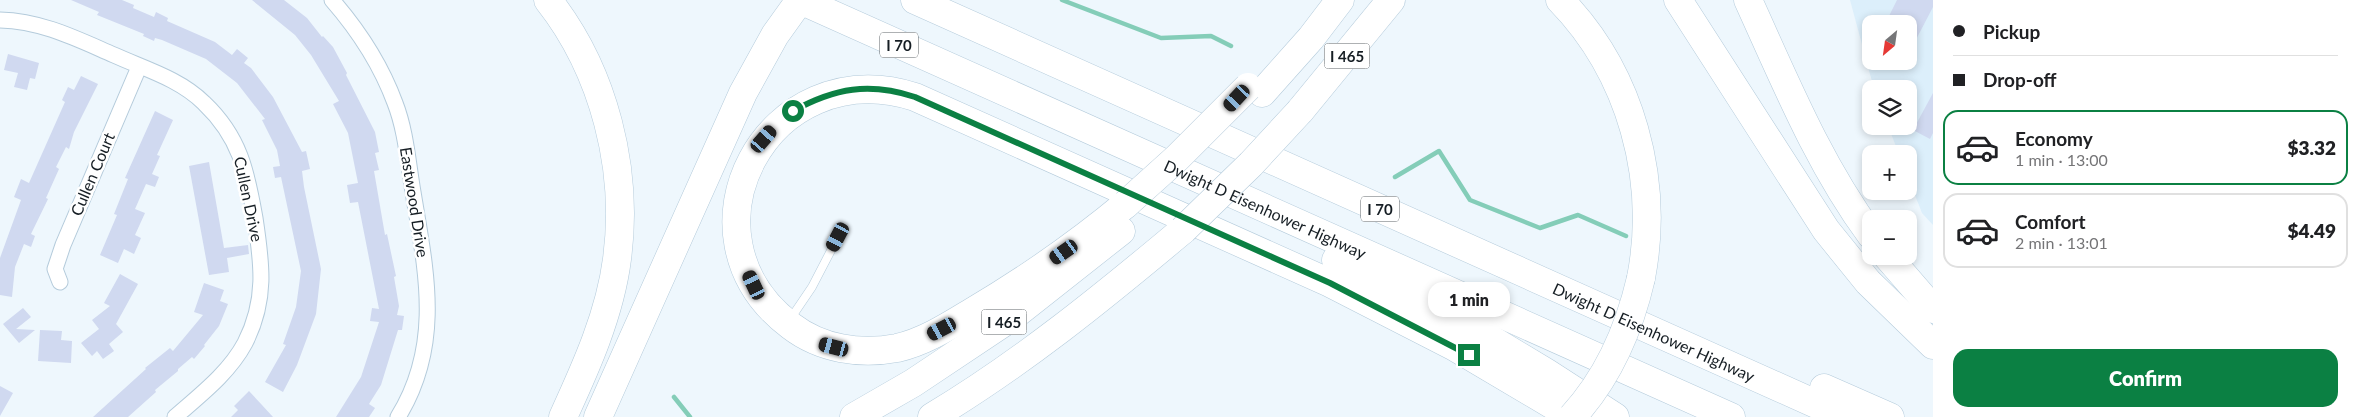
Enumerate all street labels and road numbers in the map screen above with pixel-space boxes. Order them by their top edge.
road number: I 70 [880,32,918,58]
road number: I 465 [1324,44,1370,68]
street label: Cullen Court [66,129,118,218]
street label: Eastwood Drive [397,145,433,259]
street label: Cullen Drive [231,155,267,243]
street label: Dwight D Eisenhower Highway [1161,155,1370,262]
road number: I 70 [1361,196,1399,222]
street label: Dwight D Eisenhower Highway [1550,278,1759,385]
road number: I 465 [982,310,1026,334]

